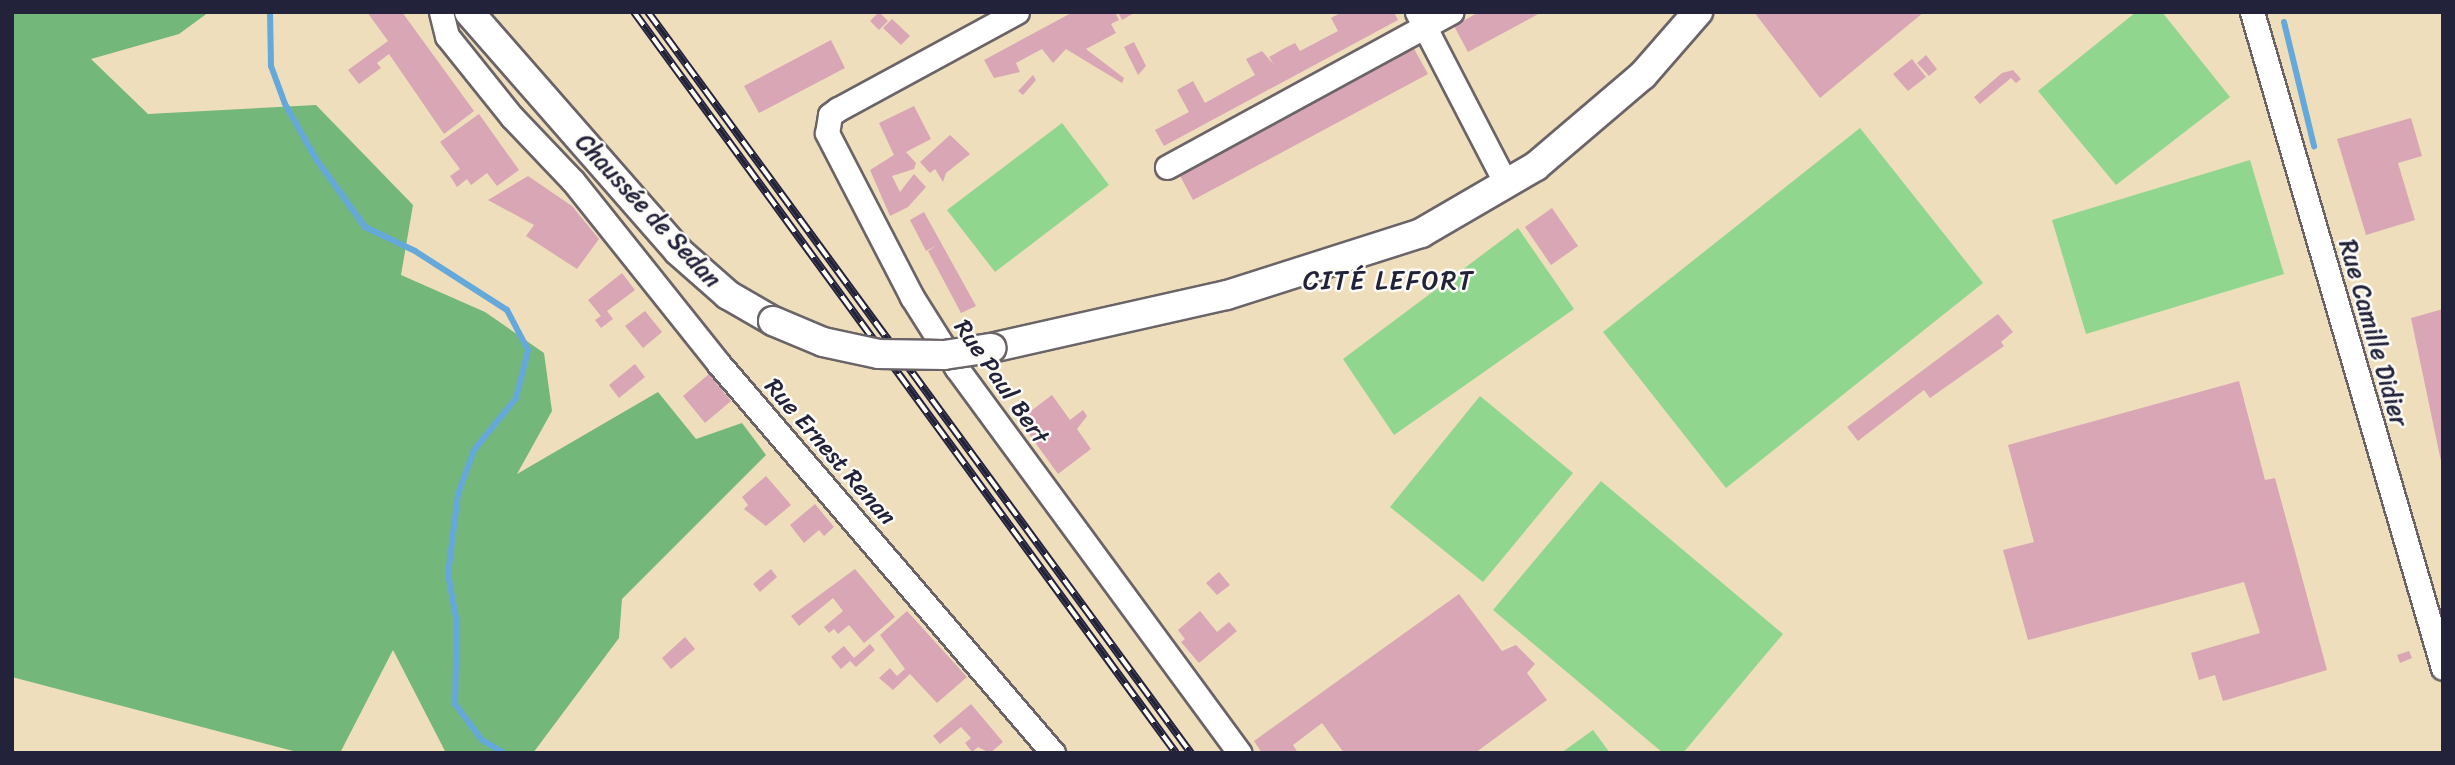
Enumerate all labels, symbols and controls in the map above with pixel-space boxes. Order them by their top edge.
street label: Chaussée de Sedan [569,128,727,294]
street label: Rue Camille Didier [2333,237,2413,429]
district label: CITÉ LEFORT [1305,265,1473,297]
street label: Rue Paul Bert [947,314,1055,450]
street label: Rue Ernest Renan [758,372,902,532]

